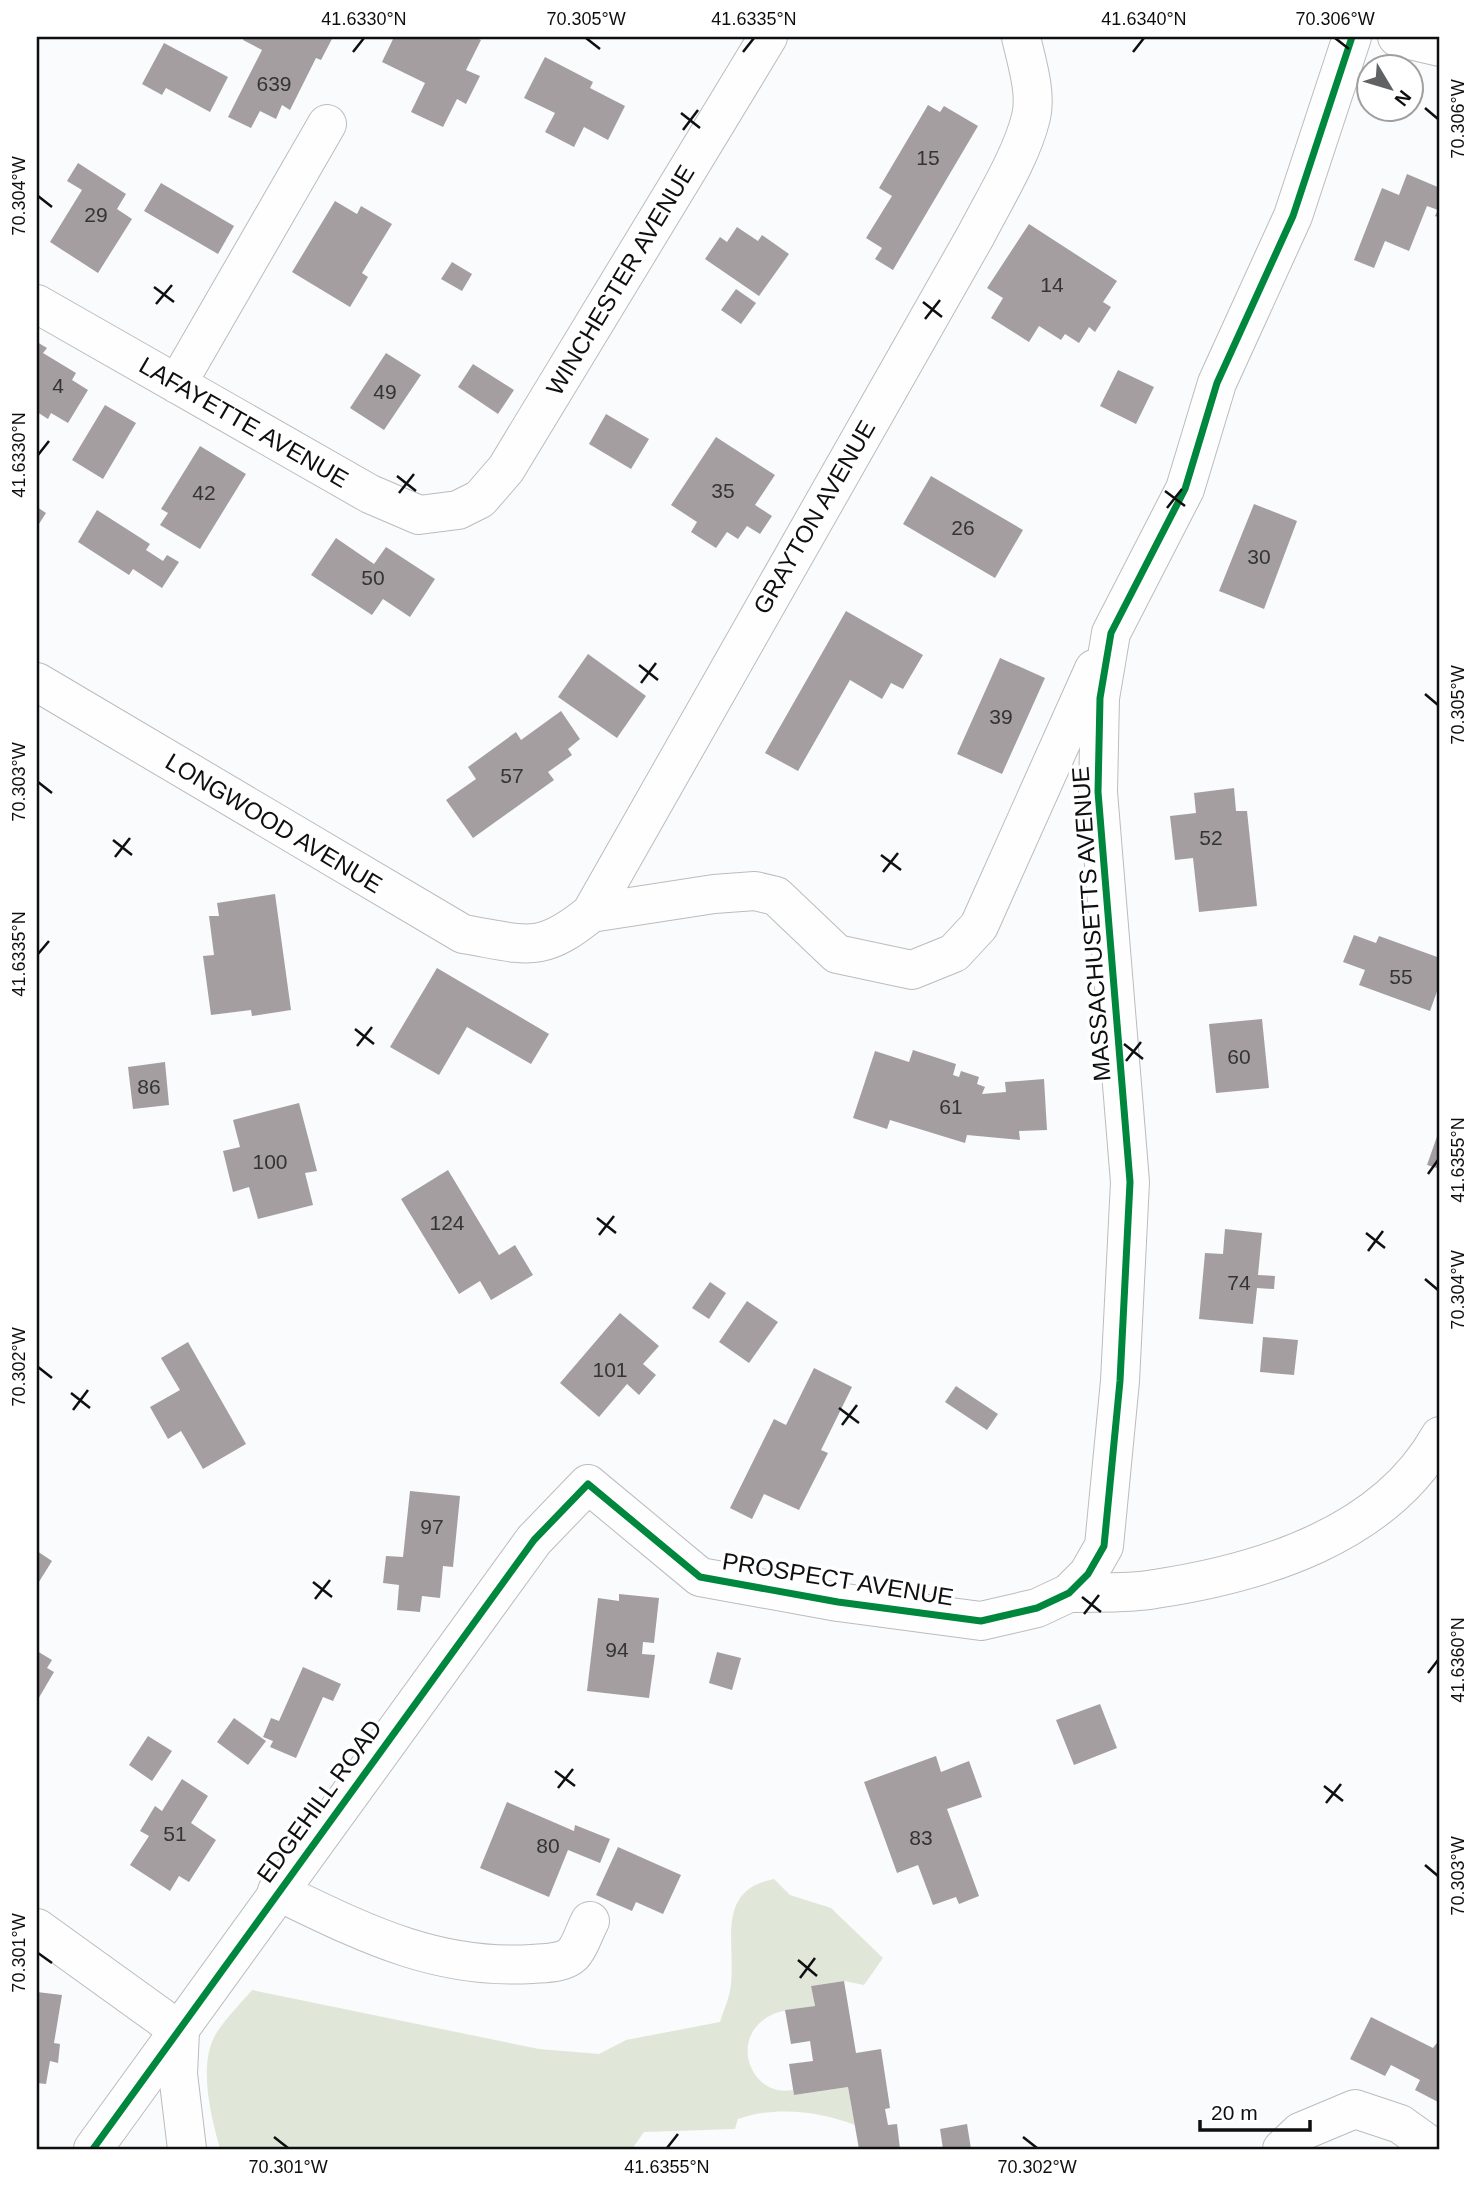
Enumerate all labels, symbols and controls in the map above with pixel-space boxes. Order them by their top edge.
text: 41.6330°N [321,9,407,29]
text: 70.305°W [546,9,626,29]
text: 41.6335°N [711,9,797,29]
text: 41.6340°N [1101,9,1187,29]
text: 70.306°W [1295,9,1375,29]
north arrow [1354,52,1424,122]
house number: 639 [256,72,292,95]
text: 70.306°W [1448,79,1468,159]
text: N [1391,86,1416,110]
house number: 15 [916,146,940,169]
text: 70.304°W [9,156,29,236]
street label: WINCHESTER AVENUE [541,160,699,400]
house number: 29 [84,203,108,226]
house number: 14 [1040,273,1064,296]
street label: LAFAYETTE AVENUE [135,351,353,493]
house number: 4 [52,374,64,397]
house number: 49 [373,380,397,403]
text: 41.6330°N [9,412,29,498]
street label: GRAYTON AVENUE [748,416,880,618]
house number: 35 [711,479,735,502]
house number: 42 [192,481,216,504]
house number: 26 [951,516,975,539]
house number: 30 [1247,545,1271,568]
house number: 50 [361,566,385,589]
text: 70.305°W [1448,665,1468,745]
house number: 39 [989,705,1013,728]
text: 70.303°W [9,742,29,822]
street label: LONGWOOD AVENUE [161,748,387,898]
house number: 57 [500,764,524,787]
street label: MASSACHUSETTS AVENUE [1067,766,1115,1082]
house number: 52 [1199,826,1223,849]
text: 41.6335°N [9,911,29,997]
house number: 55 [1389,965,1413,988]
house number: 60 [1227,1045,1251,1068]
house number: 86 [137,1075,161,1098]
house number: 61 [939,1095,963,1118]
text: 41.6355°N [1448,1117,1468,1203]
house number: 100 [252,1150,288,1173]
house number: 124 [429,1211,465,1234]
text: 70.304°W [1448,1250,1468,1330]
house number: 74 [1227,1271,1251,1294]
text: 70.302°W [9,1327,29,1407]
house number: 101 [592,1358,628,1381]
house number: 97 [420,1515,444,1538]
street label: PROSPECT AVENUE [720,1547,956,1611]
text: 41.6360°N [1448,1617,1468,1703]
house number: 94 [605,1638,629,1661]
street label: EDGEHILL ROAD [251,1715,387,1887]
house number: 51 [163,1822,187,1845]
house number: 83 [909,1826,933,1849]
house number: 80 [536,1834,560,1857]
text: 70.303°W [1448,1836,1468,1916]
text: 70.301°W [9,1913,29,1993]
scale bar [1200,2088,1311,2132]
text: 20 m [1211,2101,1258,2124]
text: 70.301°W [248,2157,328,2177]
text: 41.6355°N [624,2157,710,2177]
text: 70.302°W [997,2157,1077,2177]

